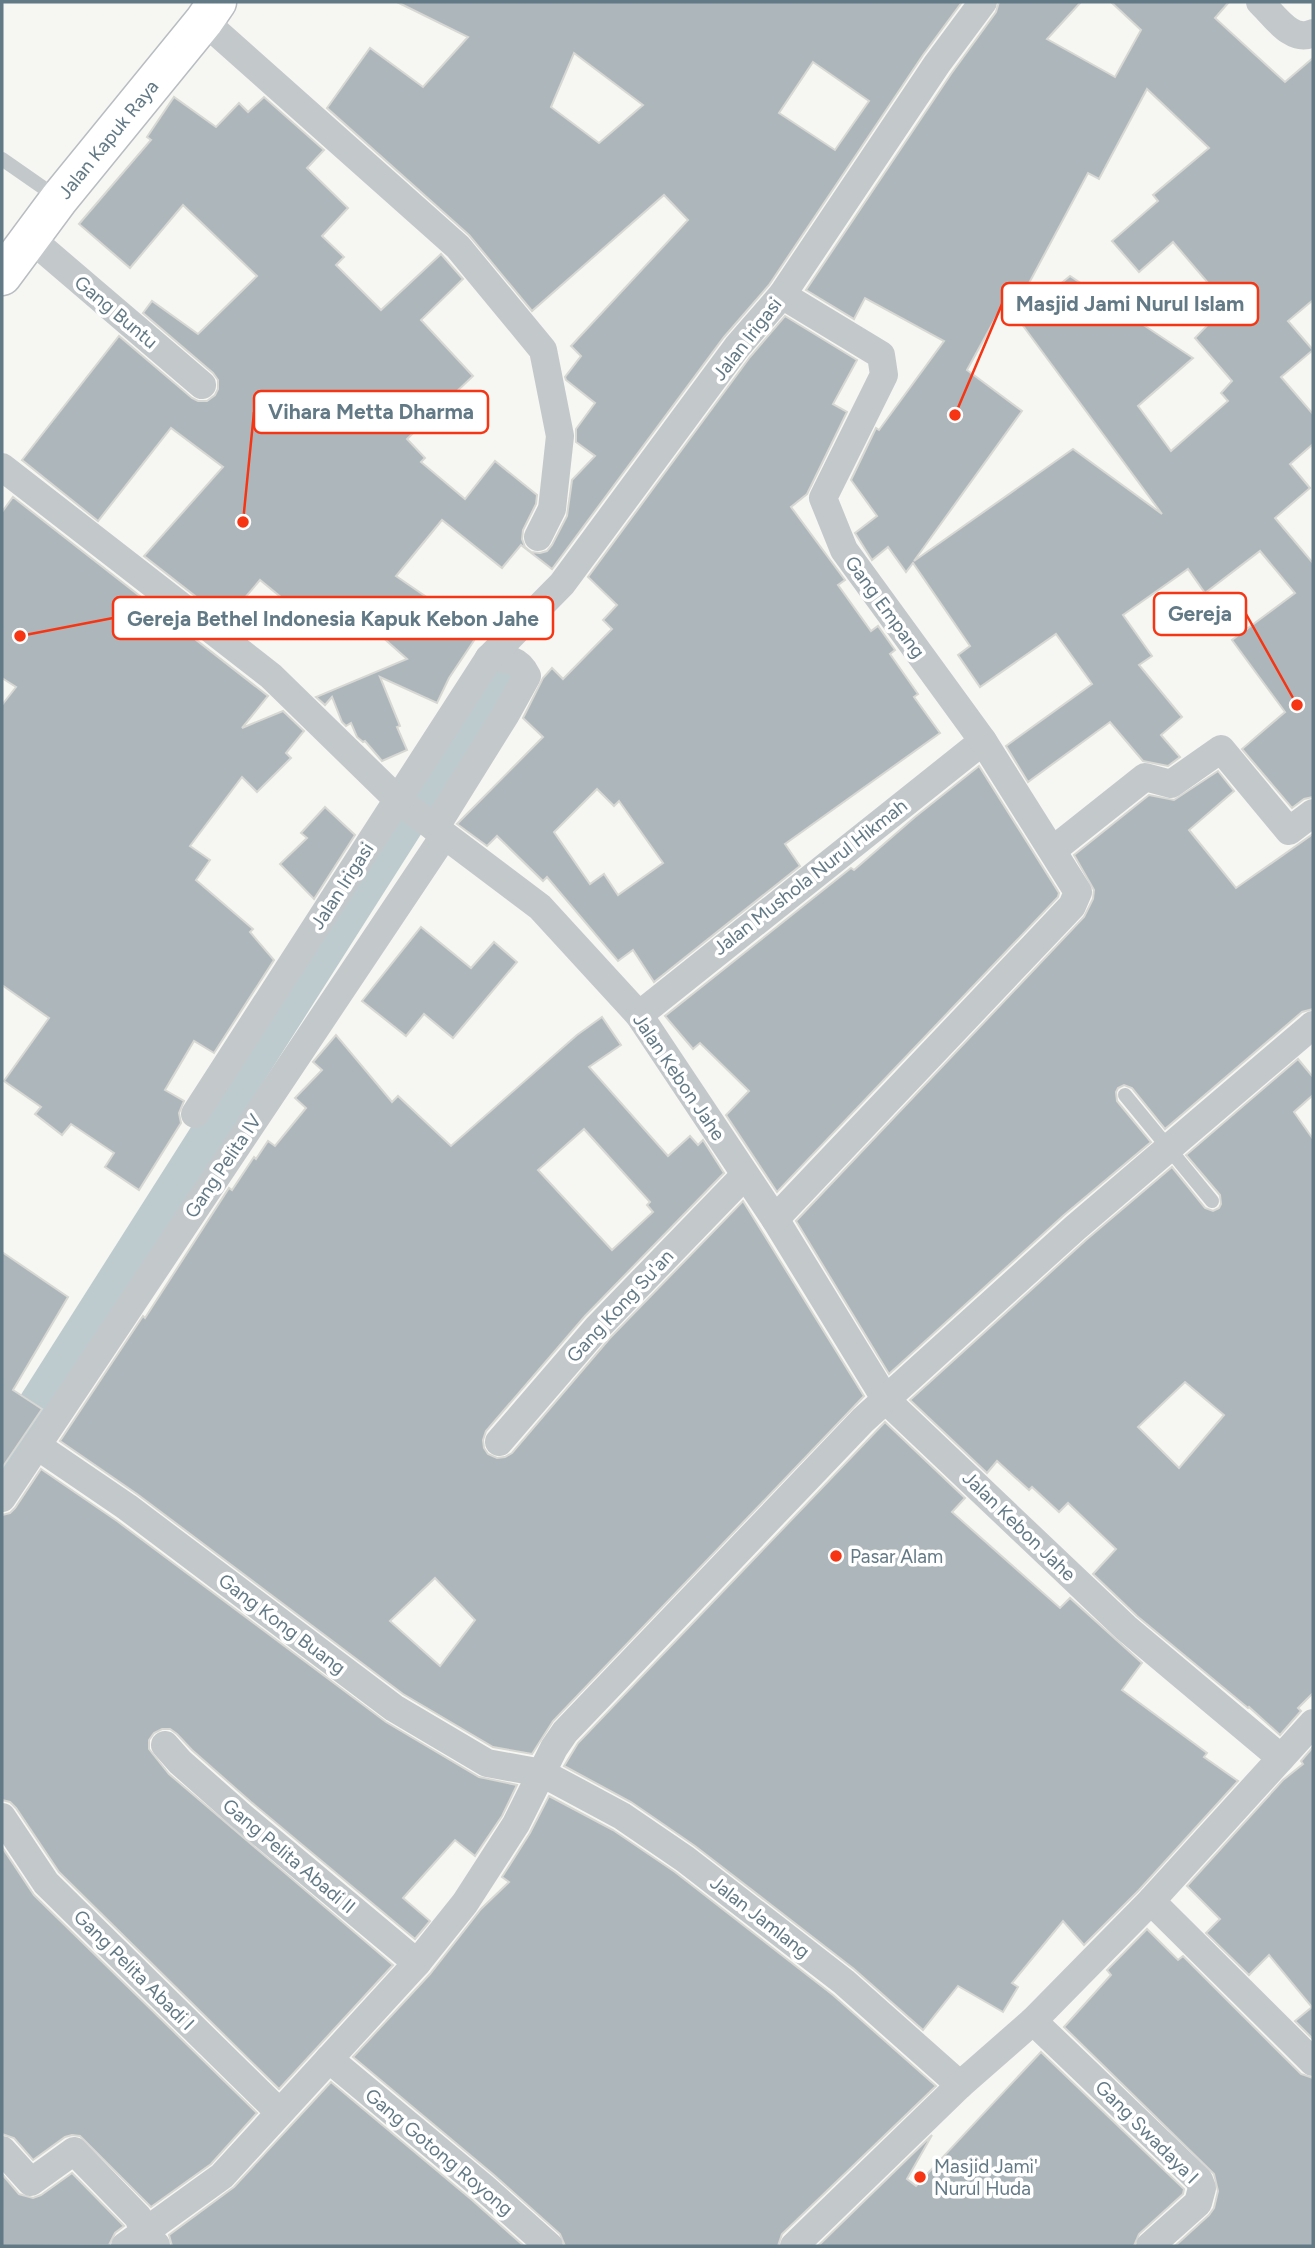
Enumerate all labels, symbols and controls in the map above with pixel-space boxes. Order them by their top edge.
street label: Jalan Kapuk Raya [53,75,163,203]
street label: Gang Buntu [70,271,162,353]
callout: Masjid Jami Nurul Islam [1002,283,1258,325]
text: Masjid Jami Nurul Islam [1016,291,1244,316]
street label: Jalan Irigasi [708,293,786,385]
callout: Vihara Metta Dharma [254,391,488,433]
text: Vihara Metta Dharma [268,399,474,424]
street label: Gang Empang [840,551,930,663]
callout: Gereja [1154,593,1246,635]
callout: Gereja Bethel Indonesia Kapuk Kebon Jahe [113,597,553,639]
text: Gereja [1168,601,1232,626]
text: Gereja Bethel Indonesia Kapuk Kebon Jahe [127,606,539,631]
street label: Jalan Mushola Nurul Hikmah [708,794,912,960]
street label: Jalan Irigasi [305,838,379,934]
street label: Jalan Kebon Jahe [628,1009,730,1145]
street label: Gang Pelita IV [180,1110,266,1222]
street label: Gang Kong Su'an [562,1245,678,1367]
street label: Jalan Kebon Jahe [958,1466,1080,1586]
place label: Pasar Alam [850,1545,943,1568]
marker: Pasar Alam [828,1548,844,1564]
street label: Gang Kong Buang [214,1569,350,1679]
street label: Gang Pelita Abadi II [218,1794,360,1918]
street label: Jalan Jamlang [706,1871,814,1963]
street label: Gang Pelita Abadi I [69,1905,199,2035]
street label: Gang Swadaya I [1091,2076,1203,2188]
street label: Gang Gotong Royong [360,2083,518,2221]
place label: Masjid Jami' Nurul Huda [934,2155,1038,2200]
marker: Masjid Jami' Nurul Huda [912,2169,928,2185]

